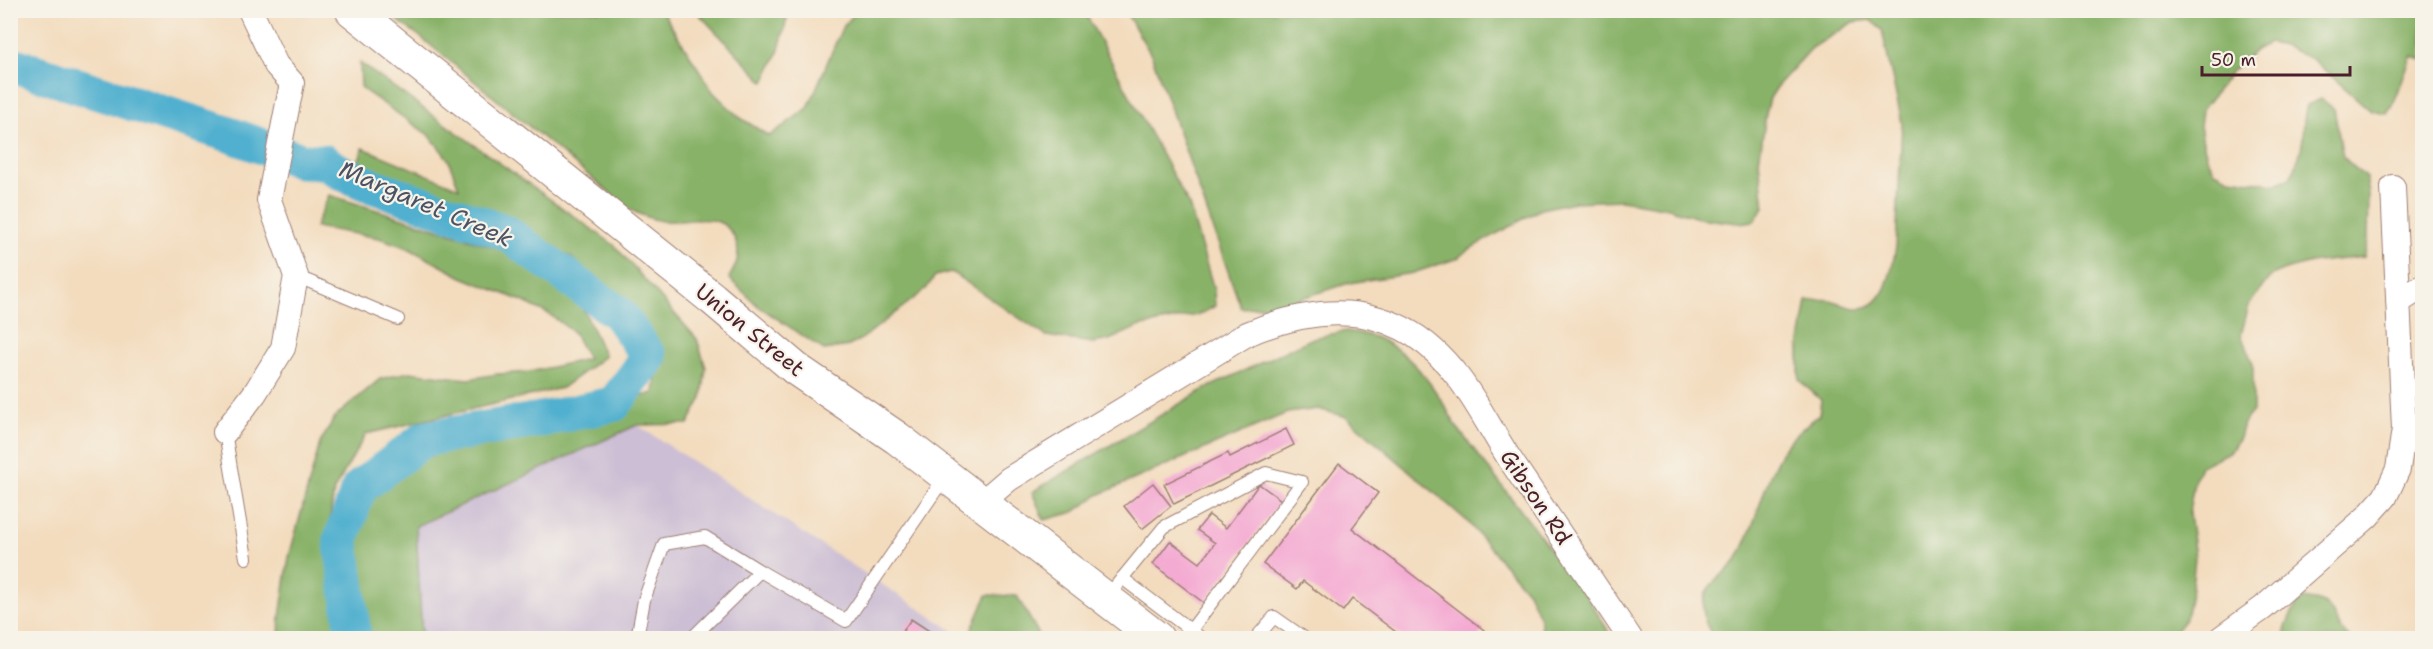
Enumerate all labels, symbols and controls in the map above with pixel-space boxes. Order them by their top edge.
scale bar [2202,39,2350,77]
text: 50 m [2211,48,2256,72]
water label: Margaret Creek [334,153,518,255]
street label: Union Street [689,277,811,383]
street label: Gibson Rd [1494,444,1578,550]

